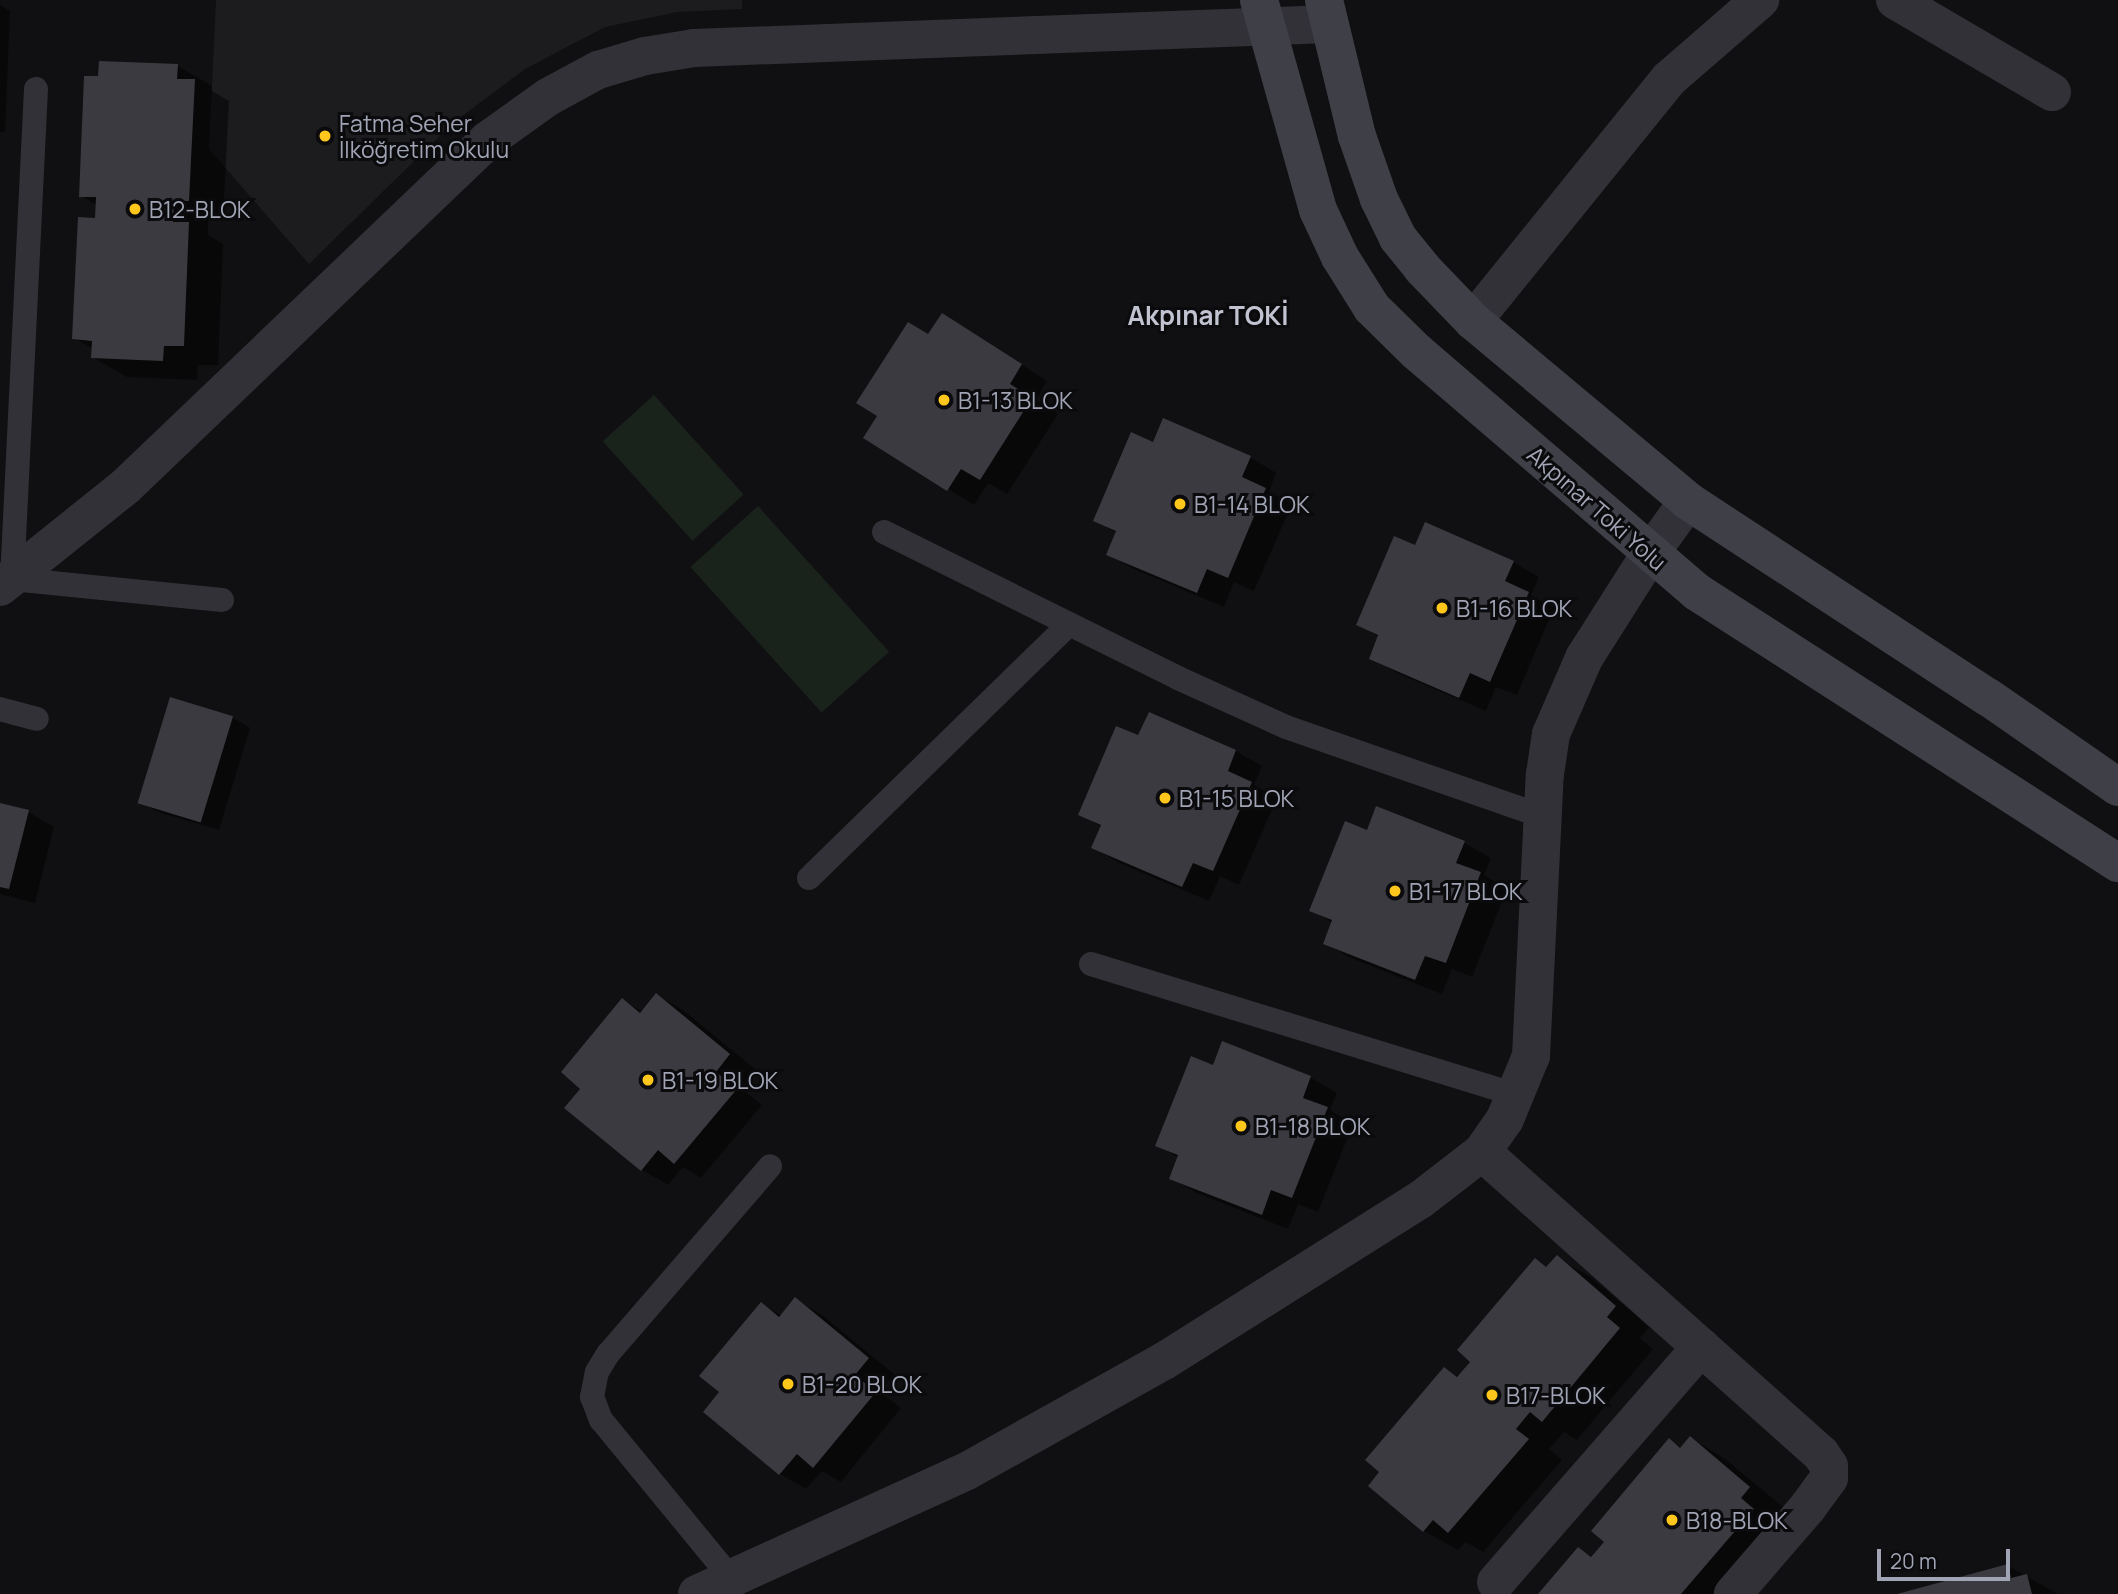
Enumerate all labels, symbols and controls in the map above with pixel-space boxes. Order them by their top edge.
place label: Fatma Seher İlköğretim Okulu [339,109,509,163]
marker: Fatma Seher İlköğretim Okulu [317,128,333,144]
place label: B12-BLOK [149,195,251,223]
marker: B12-BLOK [127,201,143,217]
district label: Akpınar TOKİ [1128,300,1288,332]
place label: B1-13 BLOK [958,386,1073,414]
marker: B1-13 BLOK [936,392,952,408]
street label: Akpınar Toki Yolu [1522,440,1672,576]
place label: B1-14 BLOK [1194,490,1310,518]
marker: B1-14 BLOK [1172,496,1188,512]
place label: B1-16 BLOK [1456,594,1572,622]
marker: B1-16 BLOK [1434,600,1450,616]
place label: B1-15 BLOK [1179,784,1294,812]
marker: B1-15 BLOK [1157,790,1173,806]
place label: B1-17 BLOK [1409,877,1523,905]
marker: B1-17 BLOK [1387,883,1403,899]
place label: B1-19 BLOK [662,1066,778,1094]
marker: B1-19 BLOK [640,1072,656,1088]
place label: B1-18 BLOK [1255,1112,1370,1140]
marker: B1-18 BLOK [1233,1118,1249,1134]
place label: B1-20 BLOK [802,1370,922,1398]
marker: B1-20 BLOK [780,1376,796,1392]
place label: B17-BLOK [1506,1381,1606,1409]
marker: B17-BLOK [1484,1387,1500,1403]
place label: B18-BLOK [1686,1506,1788,1534]
marker: B18-BLOK [1664,1512,1680,1528]
scale bar [1880,1534,2013,1578]
text: 20 m [1890,1547,1937,1575]

